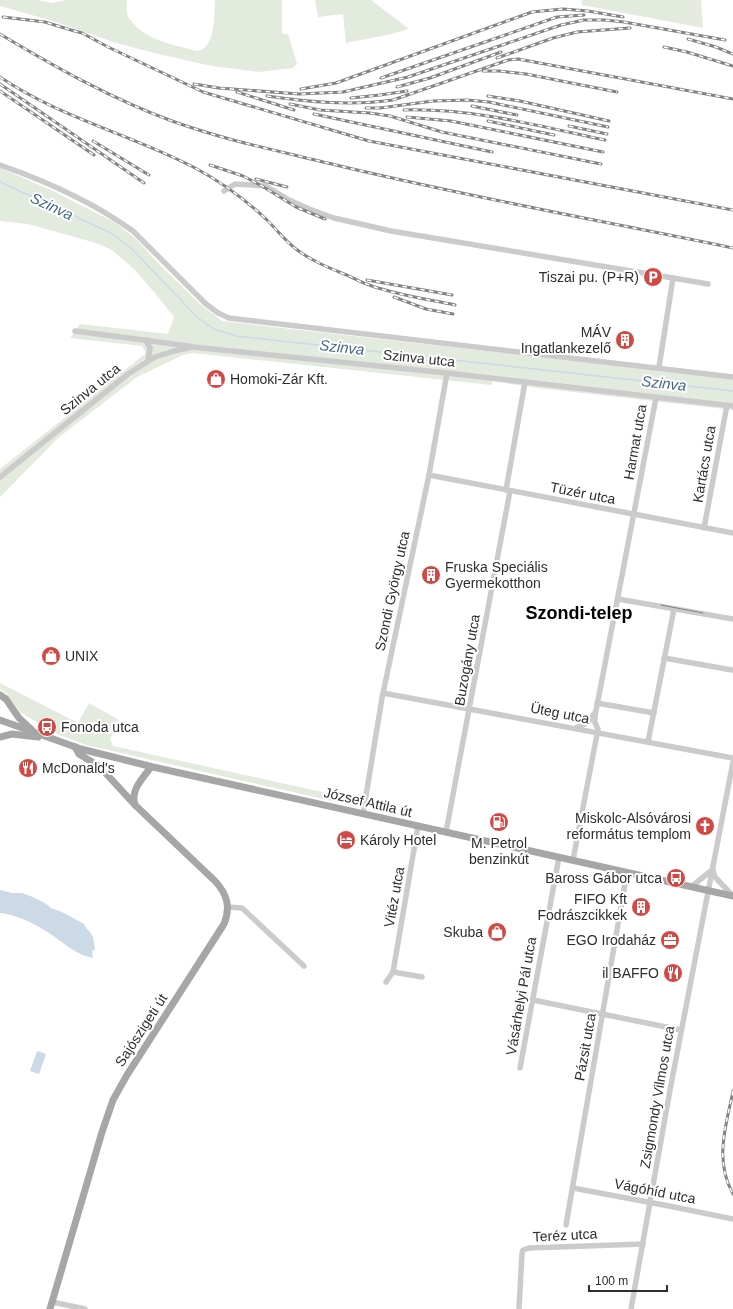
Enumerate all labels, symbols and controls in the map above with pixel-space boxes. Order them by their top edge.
water label: Szinva [28,189,76,223]
parking icon: Tiszai pu. (P+R) [642,266,664,288]
place label: Tiszai pu. (P+R) [539,269,639,285]
place label: MÁV Ingatlankezelő [521,324,612,356]
building icon: MÁV Ingatlankezelő [614,329,636,351]
water label: Szinva [319,336,365,358]
street label: Szinva utca [382,346,456,370]
street label: Szinva utca [57,360,123,418]
shop icon: Homoki-Zár Kft. [205,368,227,390]
place label: Homoki-Zár Kft. [230,371,328,387]
water label: Szinva [641,372,687,394]
street label: Harmat utca [621,403,650,481]
street label: Kartács utca [689,424,719,504]
street label: Tüzér utca [549,479,617,507]
street label: Szondi György utca [371,529,413,652]
place label: Fruska Speciális Gyermekotthon [445,559,548,591]
building icon: Fruska Speciális Gyermekotthon [420,564,442,586]
district label: Szondi-telep [526,603,633,623]
street label: Buzogány utca [451,613,483,707]
shop icon: UNIX [40,645,62,667]
place label: UNIX [65,648,99,664]
street label: Üteg utca [529,698,591,727]
bus stop icon: Fonoda utca [36,716,58,738]
place label: Fonoda utca [61,719,139,735]
restaurant icon: McDonald's [17,757,39,779]
place label: McDonald's [42,760,115,776]
street label: József Attila út [322,784,414,820]
place label: Miskolc-Alsóvárosi református templom [567,810,691,842]
fuel station icon: M. Petrol benzinkút [488,811,510,833]
church icon: Miskolc-Alsóvárosi református templom [694,815,716,837]
hotel icon: Károly Hotel [335,829,357,851]
place label: Károly Hotel [360,832,436,848]
place label: M. Petrol benzinkút [469,835,529,867]
street label: Vitéz utca [381,865,407,929]
bus stop icon: Baross Gábor utca [665,867,687,889]
place label: Baross Gábor utca [545,870,662,886]
place label: FIFO Kft Fodrászcikkek [538,891,628,923]
building icon: FIFO Kft Fodrászcikkek [630,896,652,918]
shop icon: Skuba [486,921,508,943]
place label: Skuba [443,924,483,940]
office icon: EGO Irodaház [659,929,681,951]
place label: EGO Irodaház [567,932,656,948]
street label: Vásárhelyi Pál utca [503,935,539,1056]
restaurant icon: il BAFFO [662,962,684,984]
place label: il BAFFO [602,965,659,981]
street label: Sajószigeti út [112,991,170,1069]
street label: Pázsit utca [571,1012,599,1082]
street label: Zsigmondy Vilmos utca [637,1024,677,1170]
street label: Vágóhíd utca [613,1175,697,1207]
street label: Teréz utca [532,1225,598,1245]
scale bar [589,1267,667,1293]
text: 100 m [595,1274,628,1288]

